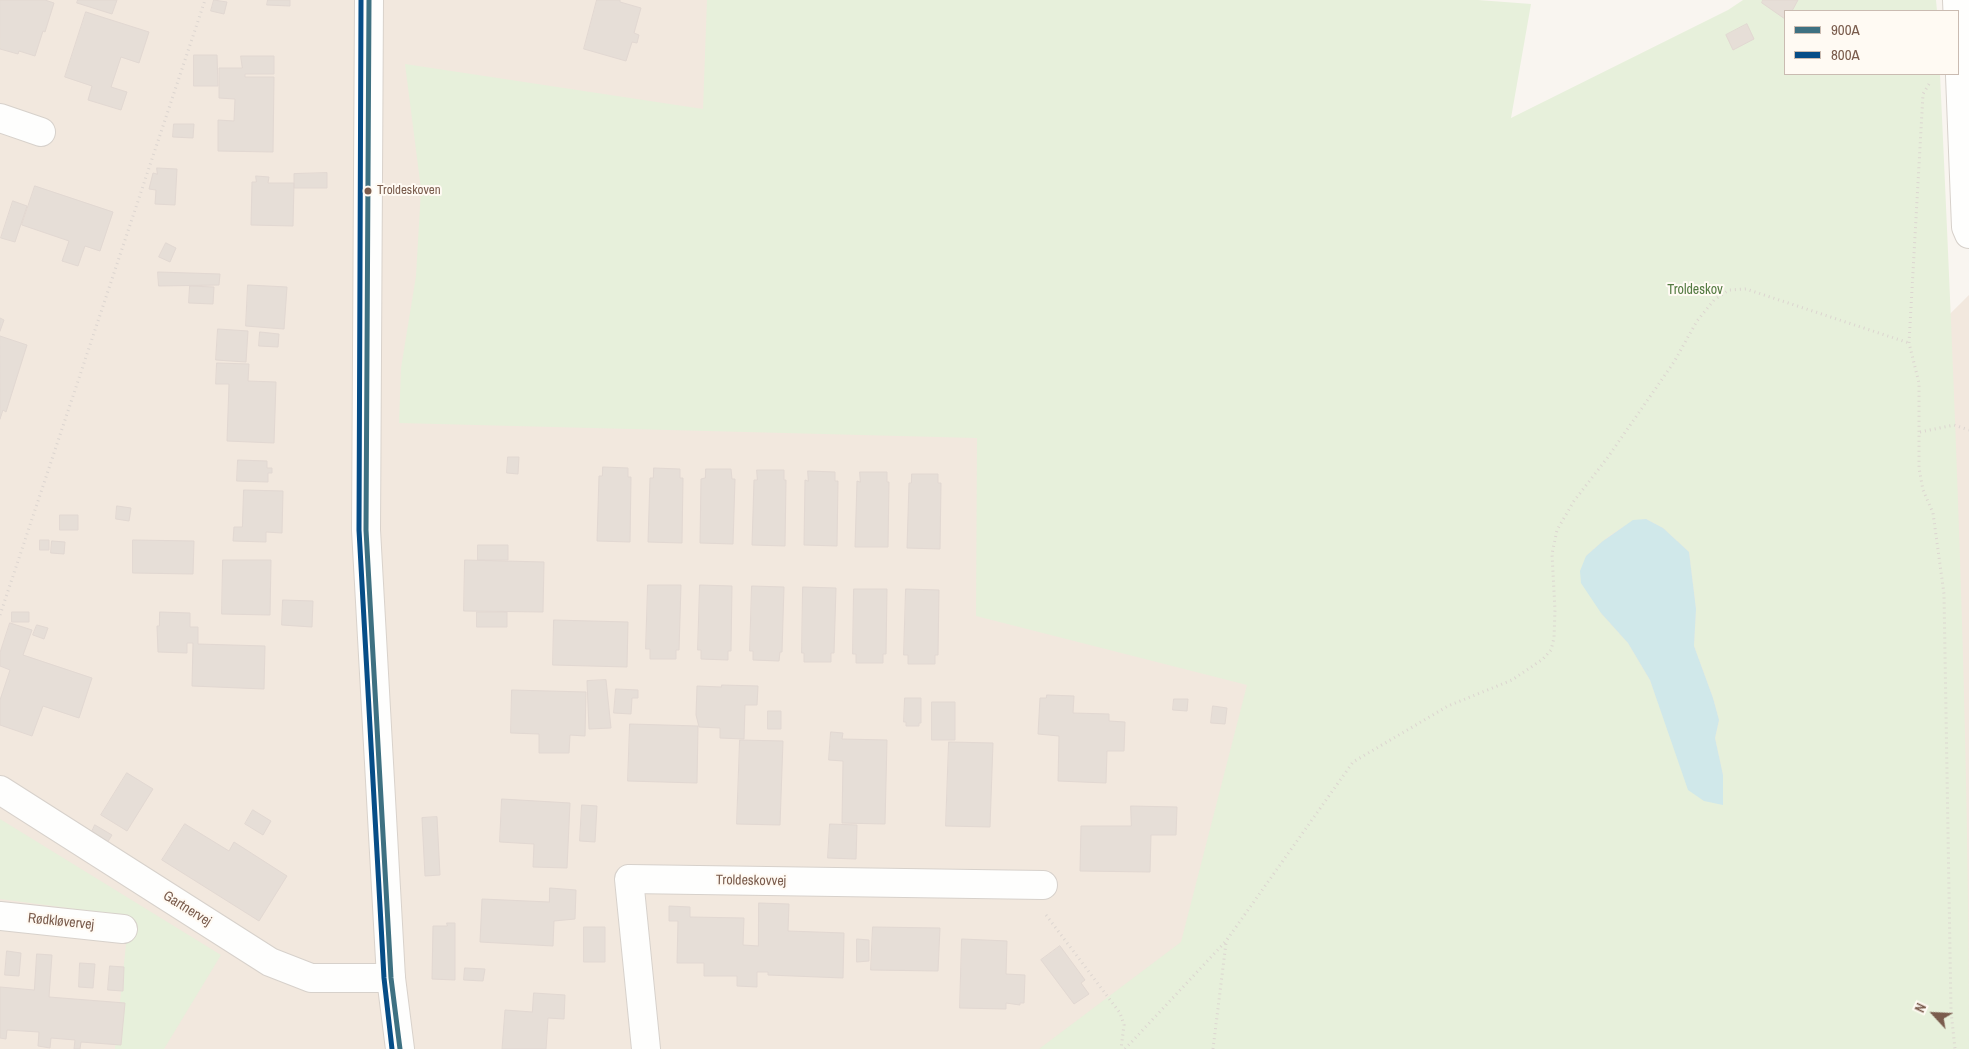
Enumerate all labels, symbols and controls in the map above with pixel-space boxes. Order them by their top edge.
legend [1784,10,1959,75]
text: 900A [1831,19,1860,40]
text: 800A [1831,44,1860,65]
place label: Troldeskoven [377,183,441,199]
marker: Troldeskoven [363,186,373,196]
park label: Troldeskov [1667,282,1723,298]
street label: Troldeskovvej [716,872,786,890]
street label: Gartnervej [160,888,214,930]
street label: Rødkløvervej [27,910,95,934]
north arrow [1909,989,1959,1039]
text: N [1910,1000,1930,1015]

